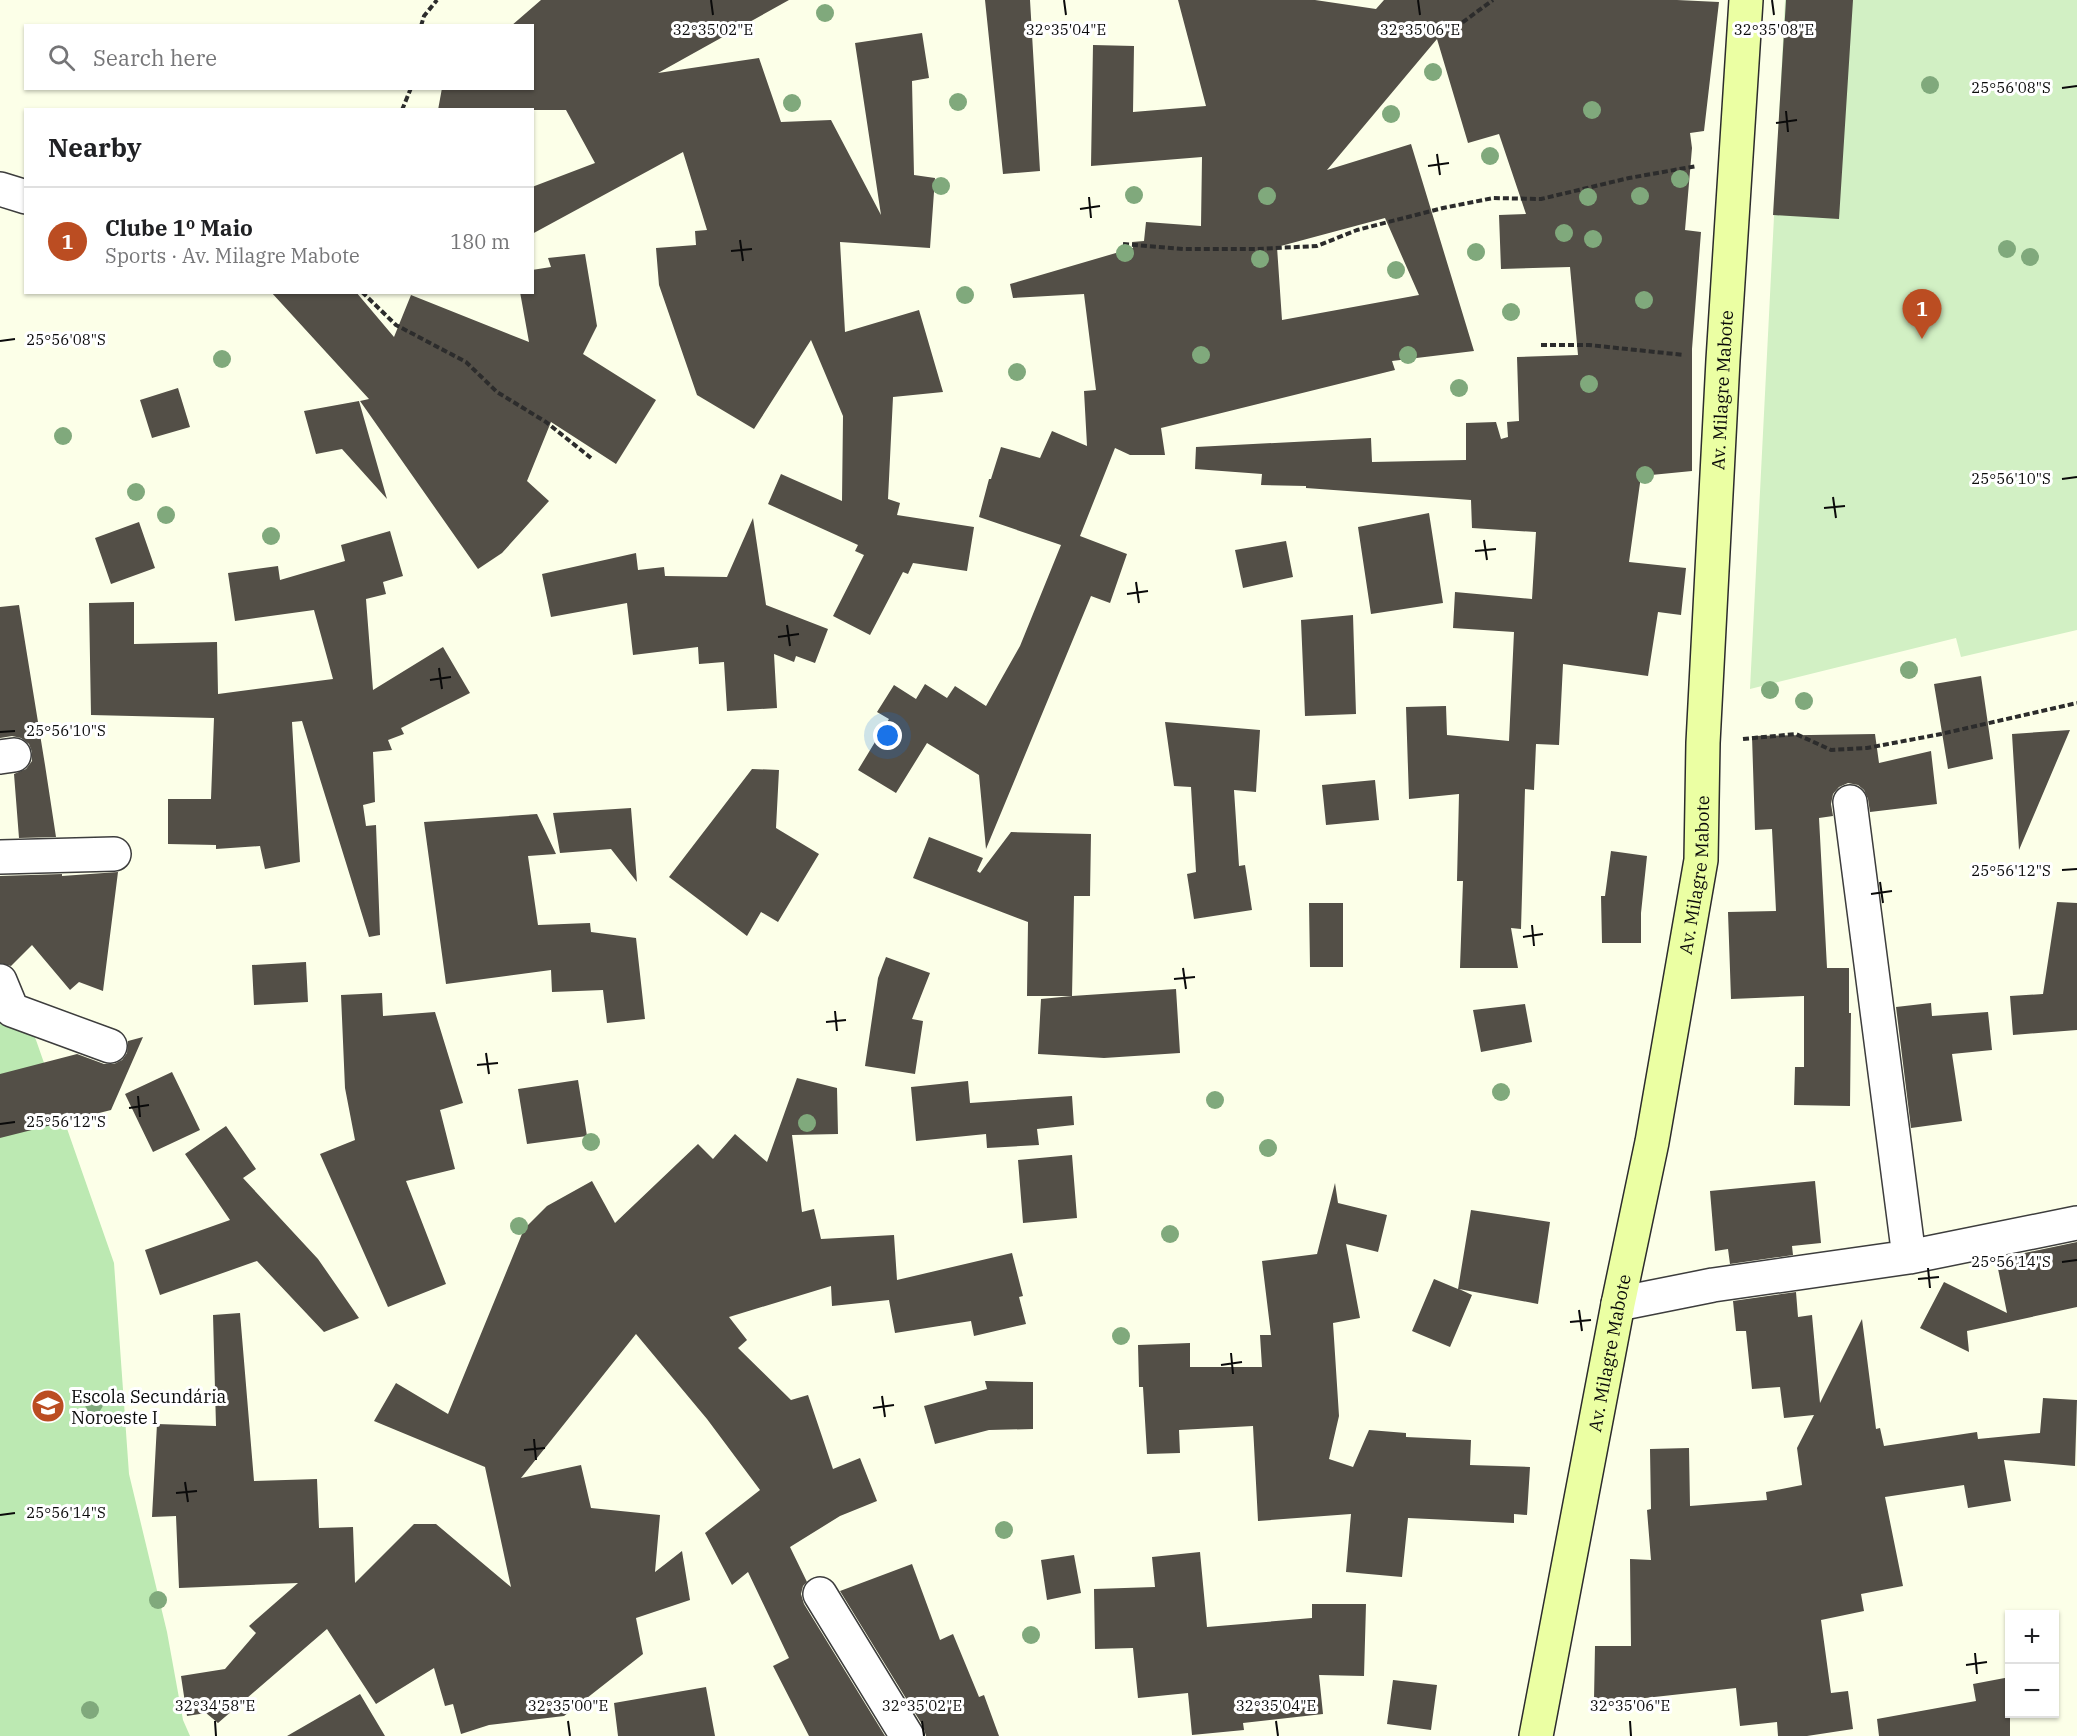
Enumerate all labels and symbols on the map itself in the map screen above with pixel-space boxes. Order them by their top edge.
text: 32°35'02"E [673,20,753,39]
text: 32°35'04"E [1026,20,1106,39]
text: 32°35'06"E [1380,20,1460,39]
text: 32°35'08"E [1734,20,1814,39]
text: 25°56'08"S [1971,78,2051,97]
pin: 1 [1902,290,1942,339]
street label: Av. Milagre Mabote [1706,309,1738,471]
text: 25°56'08"S [26,330,106,349]
text: 25°56'10"S [1971,469,2051,488]
text: 25°56'10"S [26,721,106,740]
your location [873,721,902,750]
street label: Av. Milagre Mabote [1673,795,1714,956]
text: 25°56'12"S [1971,861,2051,880]
text: 25°56'12"S [26,1112,106,1131]
text: 25°56'14"S [1971,1252,2051,1271]
street label: Av. Milagre Mabote [1583,1272,1635,1434]
place label: Escola Secundária Noroeste I [71,1385,227,1429]
school or university icon: Escola Secundária Noroeste I [30,1388,66,1424]
text: 25°56'14"S [26,1503,106,1522]
text: 32°34'58"E [175,1696,255,1715]
text: 32°35'00"E [528,1696,608,1715]
text: 32°35'02"E [882,1696,962,1715]
text: 32°35'04"E [1236,1696,1316,1715]
text: 32°35'06"E [1590,1696,1670,1715]

